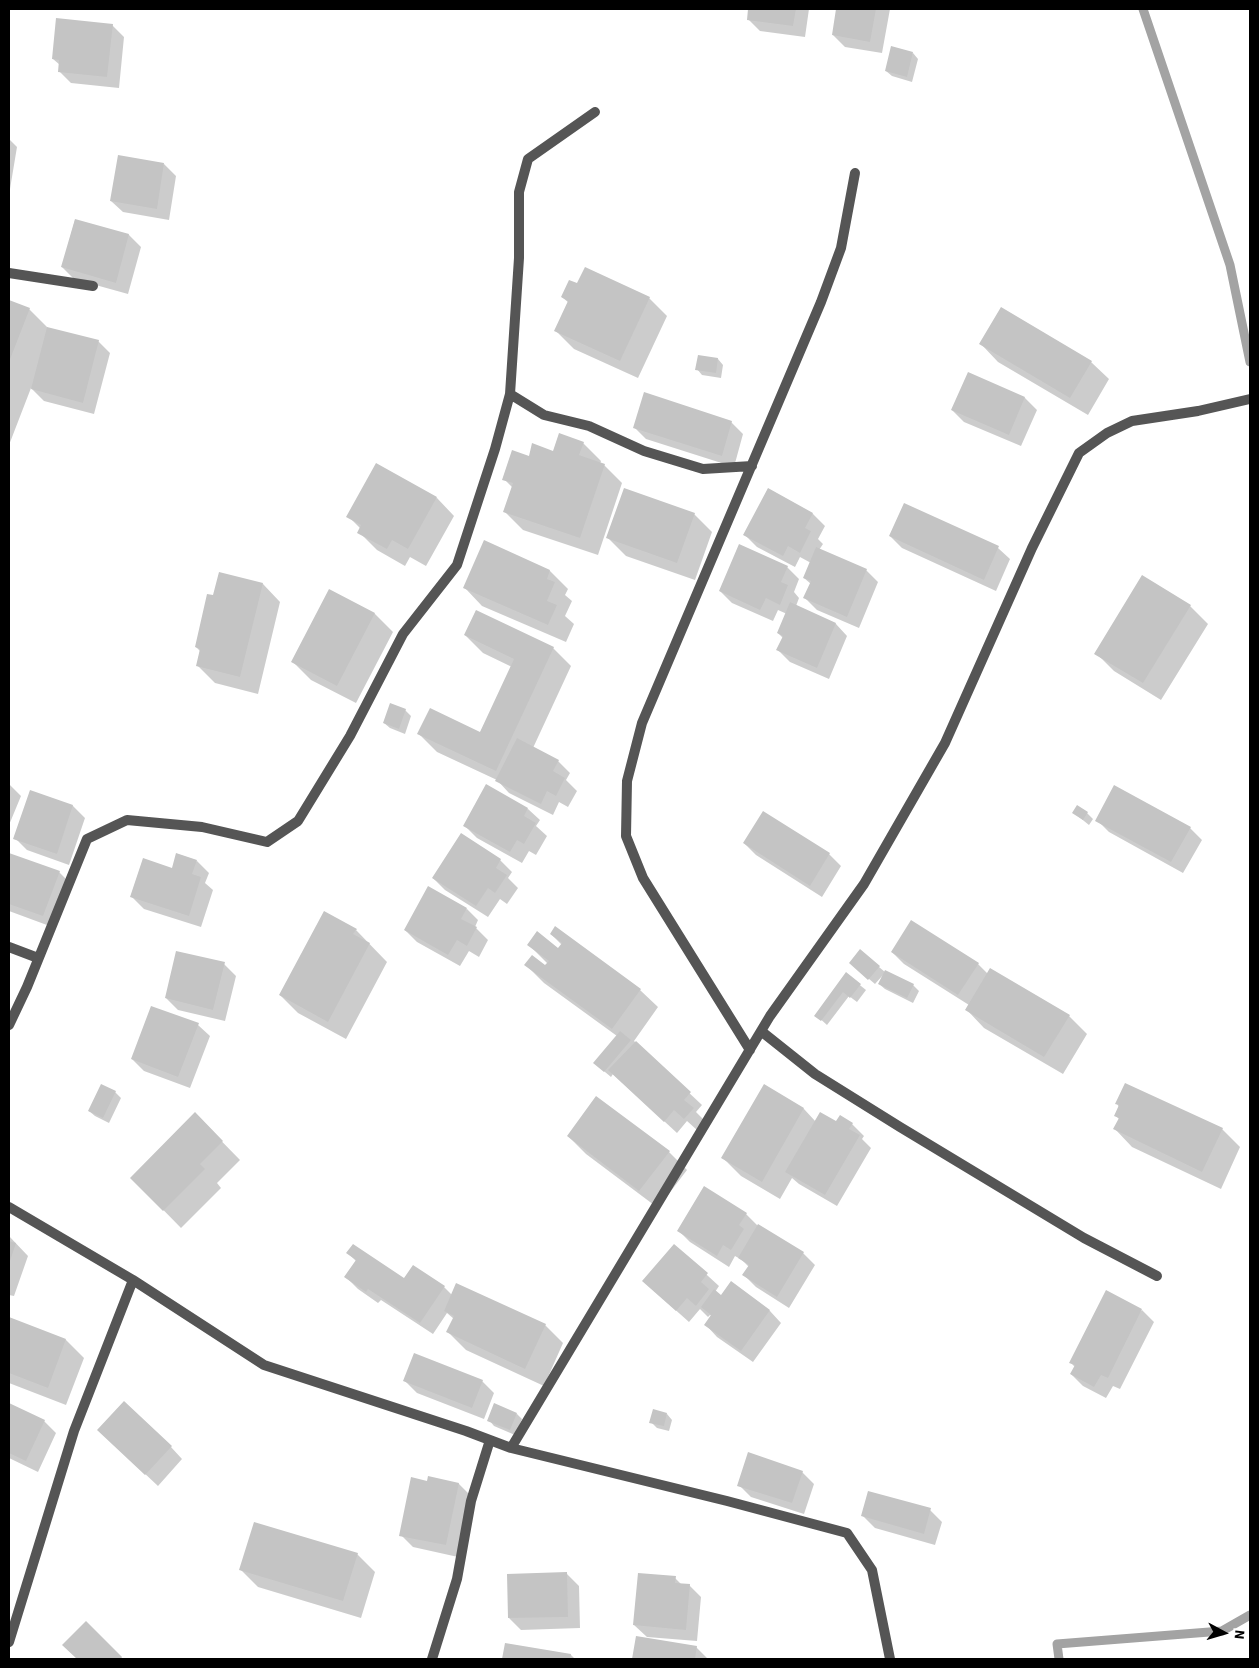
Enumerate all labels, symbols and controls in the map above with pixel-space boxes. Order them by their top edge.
north arrow [1199,1608,1249,1658]
text: N [1228,1629,1249,1640]

